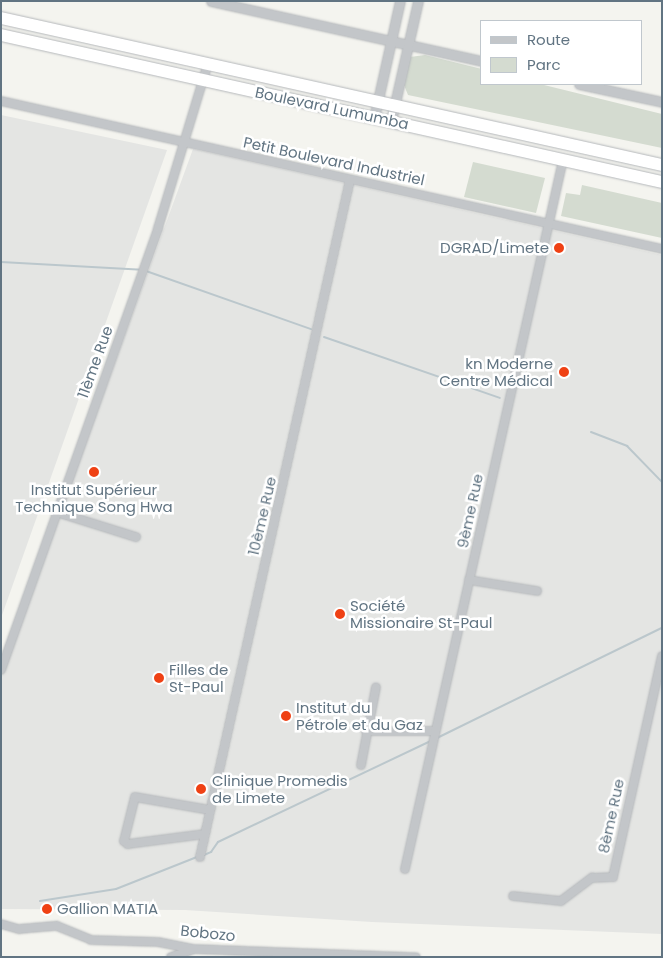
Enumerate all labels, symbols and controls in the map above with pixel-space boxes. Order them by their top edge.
legend [480,20,643,85]
text: Route [527,29,570,50]
text: Parc [527,54,561,75]
street label: Boulevard Lumumba [254,83,410,133]
street label: Petit Boulevard Industriel [242,133,426,189]
place label: DGRAD/Limete [440,239,549,257]
marker: DGRAD/Limete [553,242,565,254]
street label: 11ème Rue [74,323,116,401]
place label: kn Moderne Centre Médical [439,354,553,389]
marker: kn Moderne Centre Médical [557,365,571,379]
marker: Institut Supérieur Technique Song Hwa [88,466,100,478]
street label: 9ème Rue [453,472,487,550]
street label: 10ème Rue [244,475,280,557]
place label: Institut Supérieur Technique Song Hwa [15,480,173,515]
place label: Société Missionaire St-Paul [350,596,493,631]
marker: Société Missionaire St-Paul [334,608,346,620]
place label: Filles de St-Paul [169,660,228,695]
marker: Filles de St-Paul [153,672,165,684]
place label: Institut du Pétrole et du Gaz [296,698,423,733]
marker: Institut du Pétrole et du Gaz [280,710,292,722]
place label: Clinique Promedis de Limete [212,771,348,806]
street label: 8ème Rue [594,777,628,855]
marker: Clinique Promedis de Limete [194,782,208,796]
place label: Gallion MATIA [57,900,158,918]
marker: Gallion MATIA [41,903,53,915]
street label: Bobozo [180,921,236,945]

